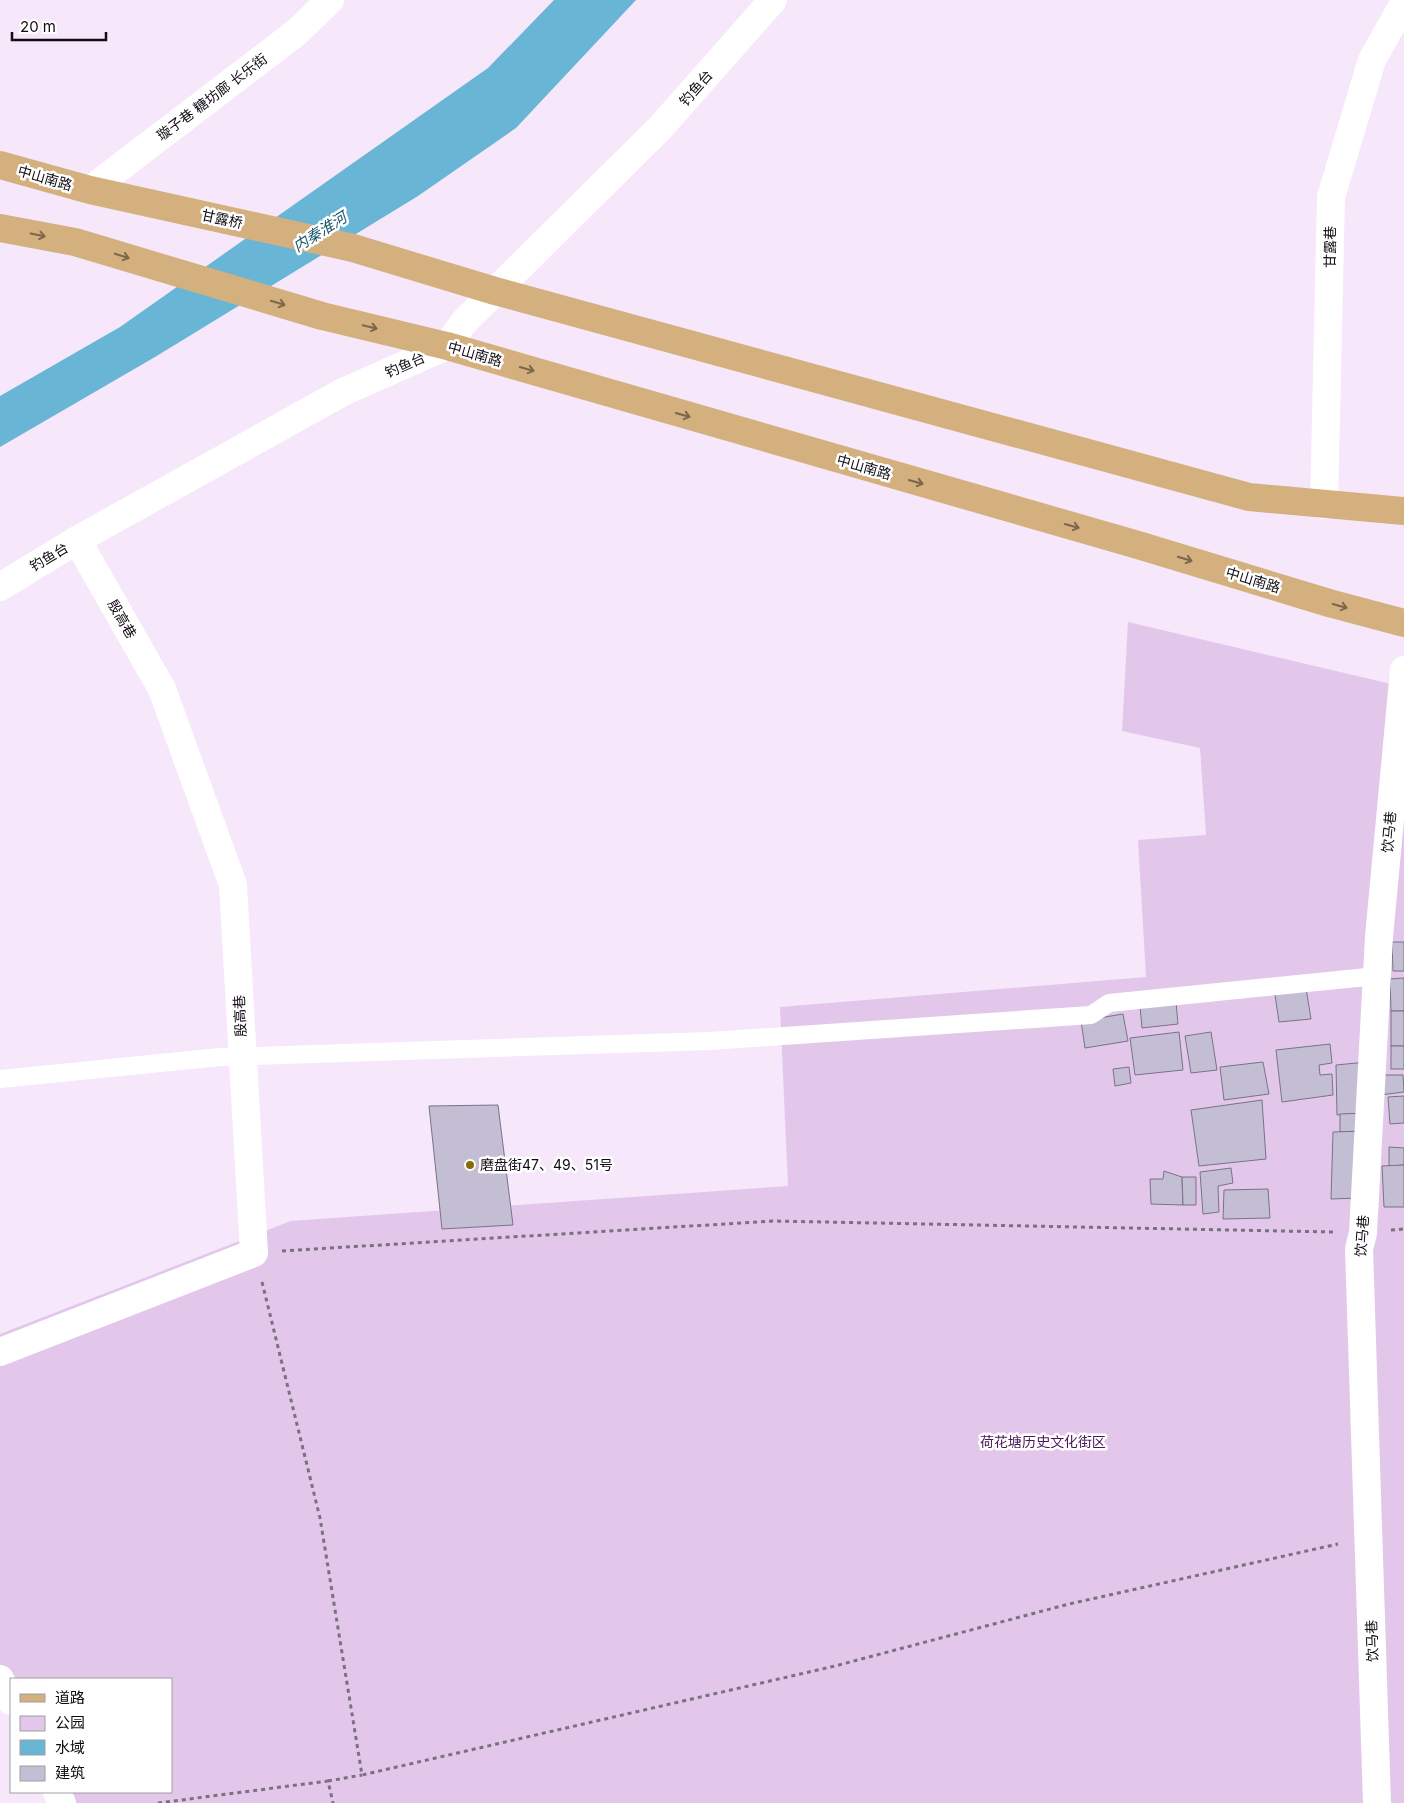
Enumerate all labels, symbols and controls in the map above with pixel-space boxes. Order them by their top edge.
scale bar [12,10,106,42]
text: 20 m [20,17,56,36]
street label: 璇子巷 糖坊廊 长乐街 [153,50,270,144]
street label: 钓鱼台 [675,66,716,109]
street label: 中山南路 [16,162,74,193]
street label: 甘露桥 [200,206,244,231]
water label: 内秦淮河 [289,206,353,256]
street label: 甘露巷 [1321,226,1338,268]
one-way arrow [29,231,45,241]
one-way arrow [113,252,129,262]
one-way arrow [269,298,285,308]
one-way arrow [361,323,377,332]
street label: 中山南路 [446,338,504,369]
street label: 钓鱼台 [382,348,427,381]
one-way arrow [518,365,534,375]
one-way arrow [674,410,690,420]
street label: 中山南路 [835,451,893,482]
one-way arrow [907,477,923,487]
one-way arrow [1063,522,1079,532]
street label: 钓鱼台 [26,538,71,575]
one-way arrow [1176,555,1192,565]
street label: 中山南路 [1224,563,1282,596]
street label: 殷高巷 [105,596,140,641]
one-way arrow [1332,602,1348,611]
street label: 饮马巷 [1378,810,1399,854]
street label: 殷高巷 [230,995,249,1037]
place label: 磨盘街47、49、51号 [480,1156,613,1173]
marker: 磨盘街47、49、51号 [464,1159,476,1171]
street label: 饮马巷 [1352,1214,1371,1258]
park label: 荷花塘历史文化街区 [980,1433,1106,1450]
street label: 饮马巷 [1362,1620,1381,1662]
legend [10,1678,172,1793]
text: 道路 [55,1688,85,1707]
text: 公园 [55,1713,85,1732]
text: 水域 [55,1738,85,1757]
text: 建筑 [55,1763,85,1782]

